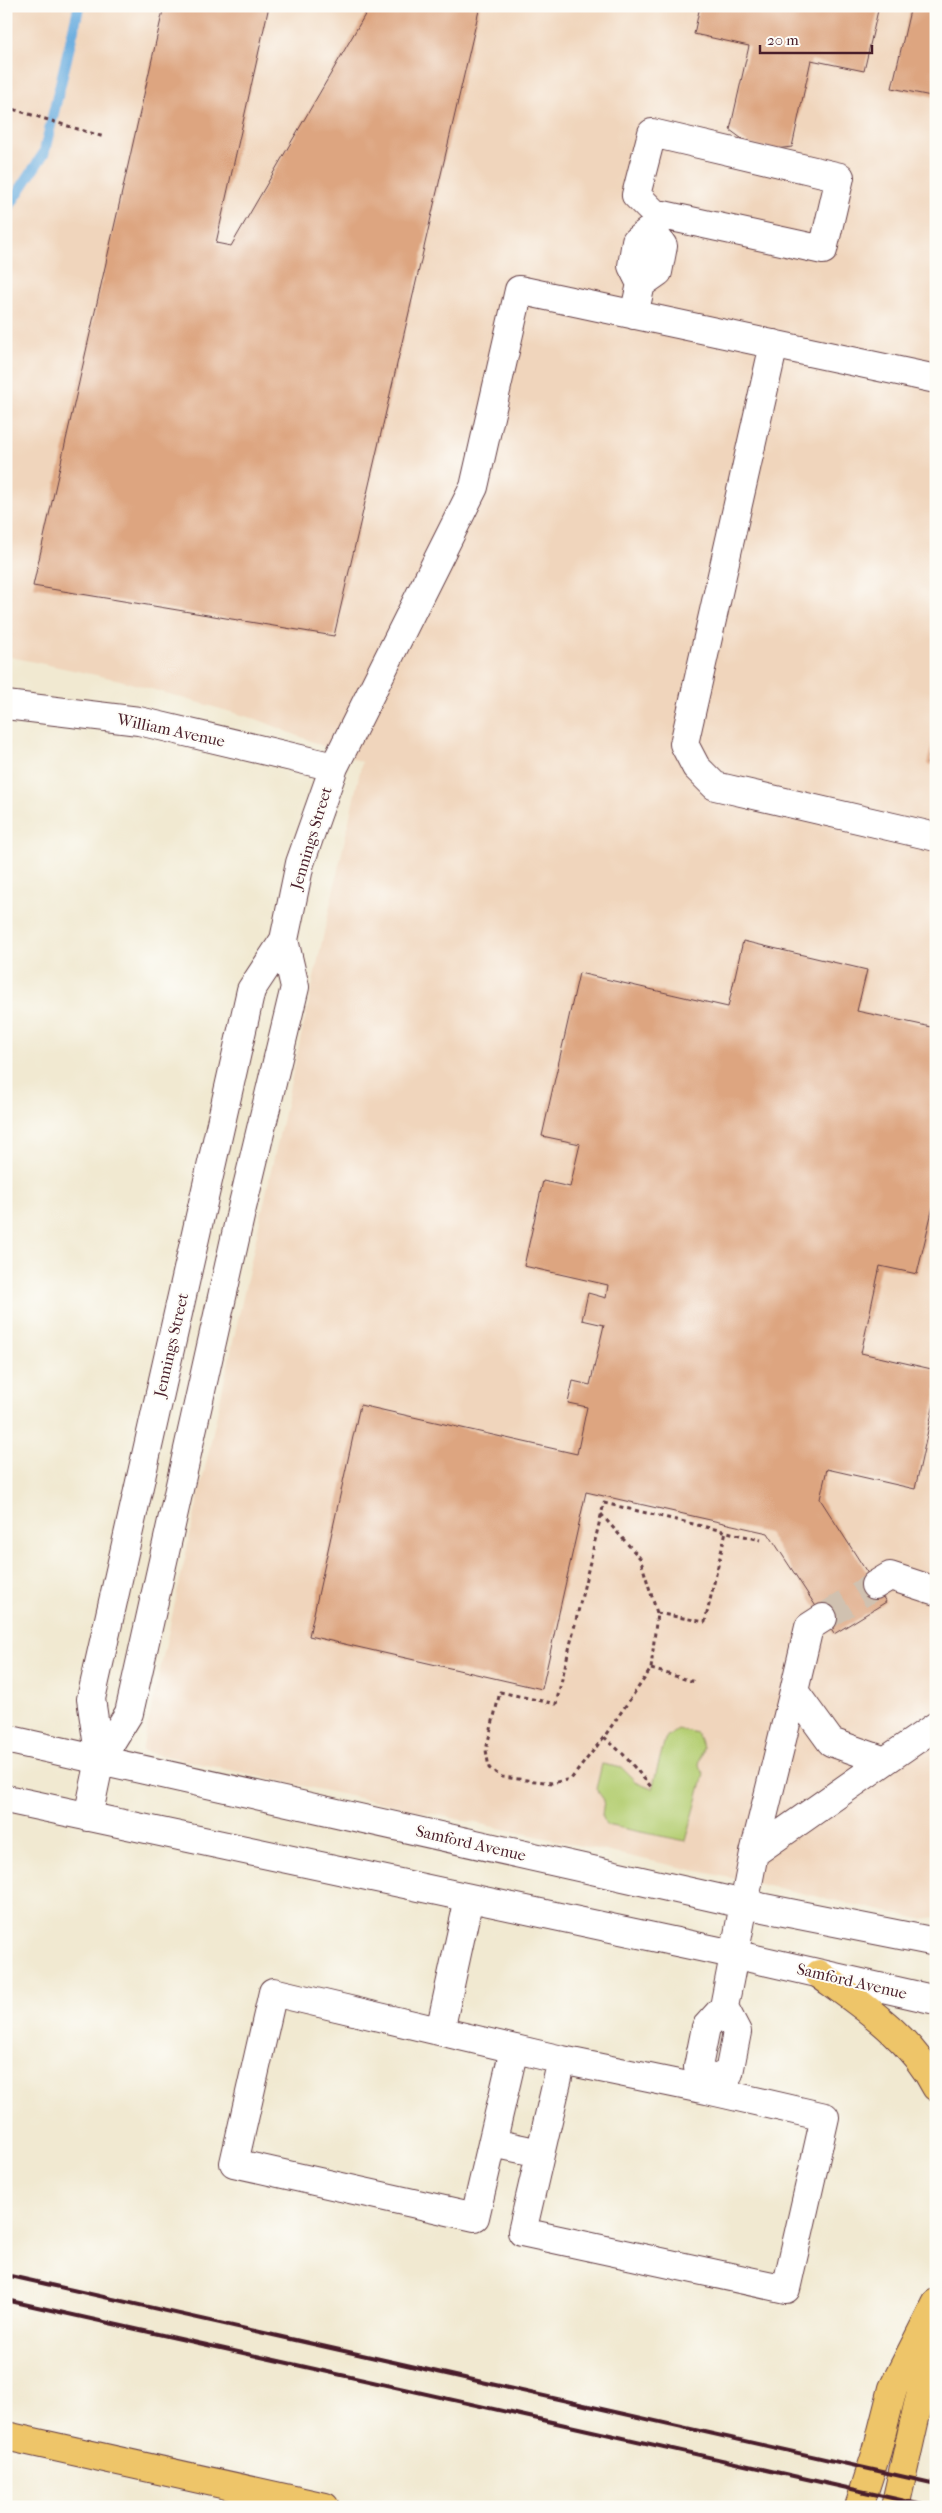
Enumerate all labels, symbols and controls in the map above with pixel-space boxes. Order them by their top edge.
scale bar [760,22,872,54]
text: 20 m [767,31,799,49]
street label: William Avenue [114,709,227,751]
street label: Jennings Street [286,784,336,894]
street label: Jennings Street [149,1291,192,1401]
street label: Samford Avenue [414,1821,528,1865]
street label: Samford Avenue [795,1959,909,2003]

